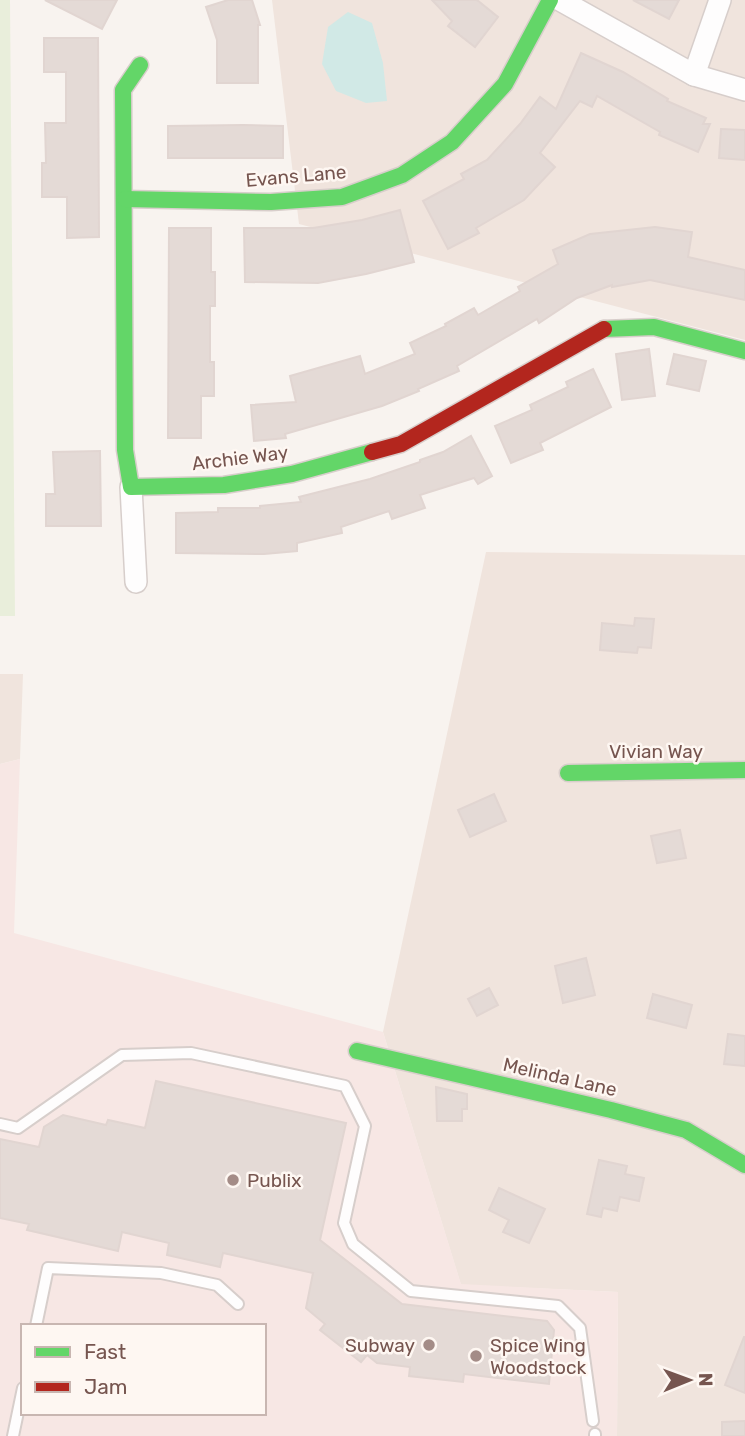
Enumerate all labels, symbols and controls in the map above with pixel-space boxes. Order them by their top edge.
street label: Evans Lane [245,160,347,192]
street label: Archie Way [190,441,290,475]
street label: Vivian Way [609,740,703,763]
street label: Melinda Lane [501,1053,619,1101]
place label: Publix [247,1169,301,1192]
marker: Publix [225,1172,241,1188]
legend [21,1324,266,1415]
place label: Subway [345,1334,415,1357]
place label: Spice Wing Woodstock [490,1334,586,1379]
marker: Subway [421,1337,437,1353]
text: Fast [84,1339,126,1364]
north arrow [654,1345,724,1415]
marker: Spice Wing Woodstock [468,1348,484,1364]
text: N [694,1373,717,1387]
text: Jam [84,1374,128,1399]

